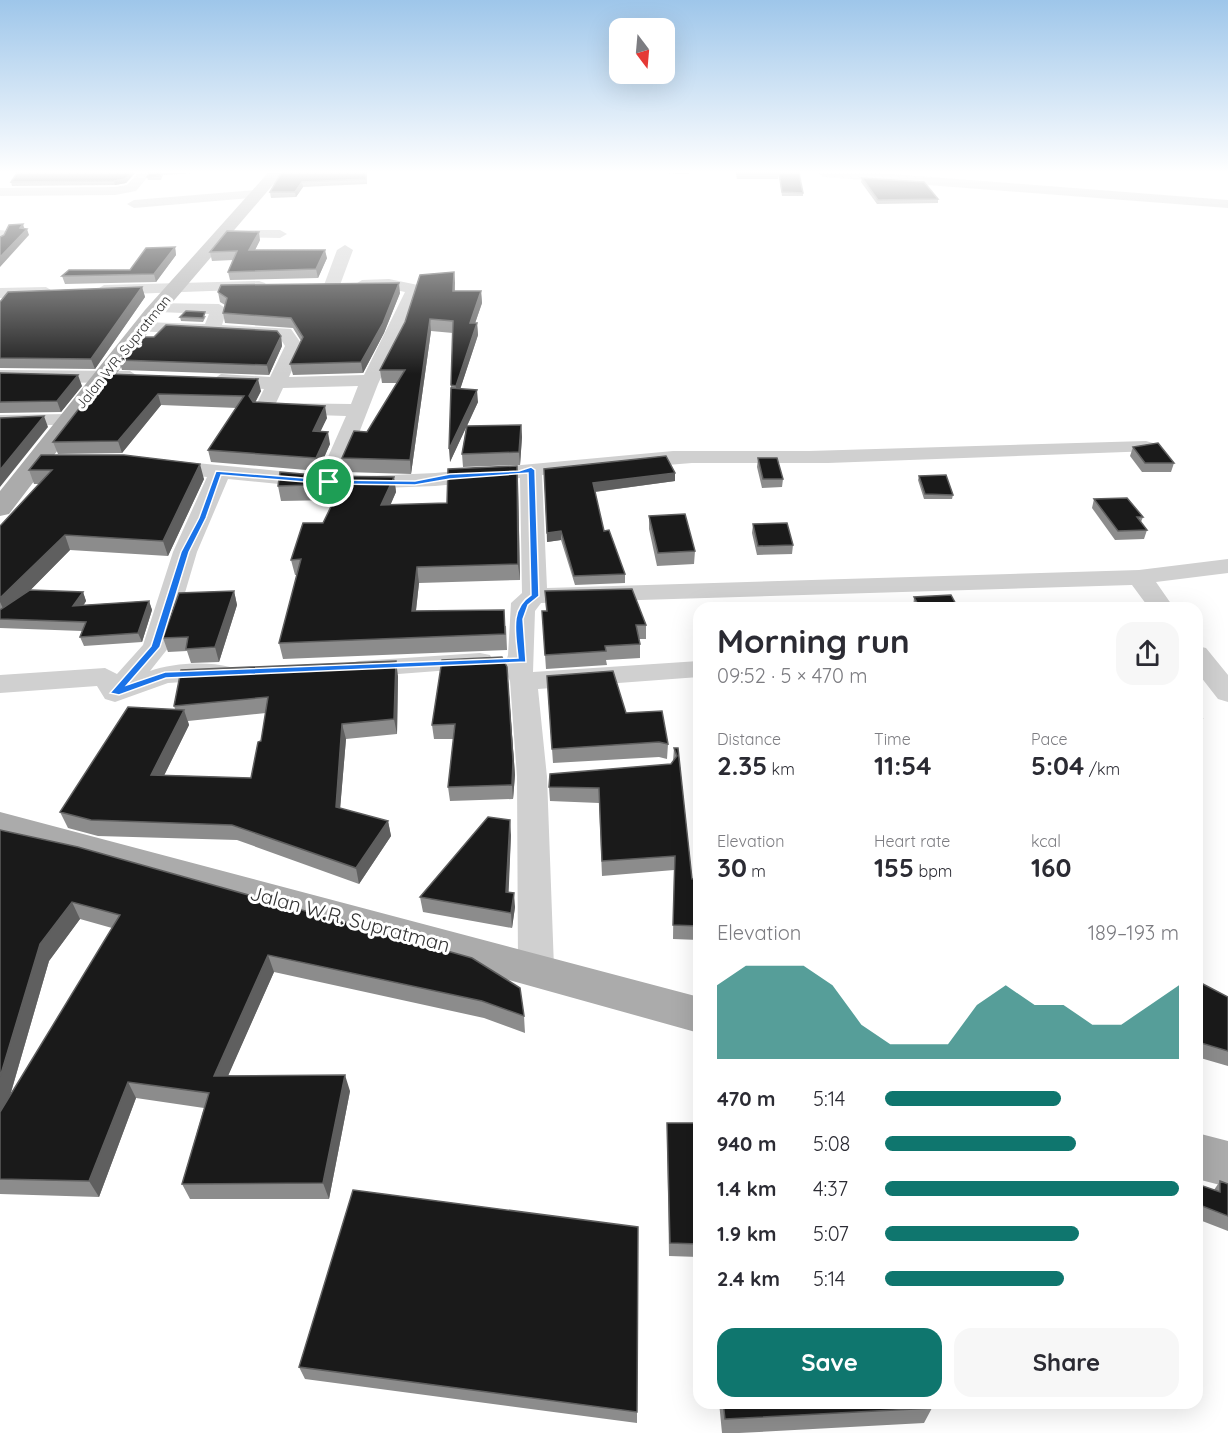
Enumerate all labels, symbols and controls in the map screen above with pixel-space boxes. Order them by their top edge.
north arrow [609,18,675,84]
map controls [609,18,675,84]
street label: Jalan WR. Supratman [71,291,175,413]
pin [303,456,354,507]
icon: arrive [312,465,345,498]
text: Morning run [717,620,910,661]
button: share [1116,622,1179,685]
text: 09:52 · 5 × 470 m [717,663,867,688]
text: Distance [717,729,781,749]
text: Time [874,729,911,749]
text: Pace [1031,729,1067,749]
text: 2.35 [717,749,767,782]
text: 11:54 [874,749,932,782]
text: 5:04 [1031,749,1084,782]
text: km [767,759,795,779]
text: /km [1084,759,1120,779]
text: Elevation [717,831,784,851]
text: Heart rate [874,831,950,851]
text: kcal [1031,831,1061,851]
text: 30 [717,851,747,884]
text: 155 [874,851,914,884]
text: 160 [1031,851,1071,884]
text: m [747,861,766,881]
text: bpm [914,861,952,881]
street label: Jalan W.R. Supratman [248,880,453,957]
text: Elevation [717,920,801,945]
text: 189–193 m [1088,920,1179,945]
text: 470 m [717,1086,775,1111]
text: 5:14 [813,1086,845,1111]
text: 940 m [717,1131,776,1156]
text: 5:08 [813,1131,850,1156]
text: 1.4 km [717,1176,776,1201]
text: 4:37 [813,1176,848,1201]
text: 1.9 km [717,1221,777,1246]
text: 5:07 [813,1221,849,1246]
text: 2.4 km [717,1266,780,1291]
text: 5:14 [813,1266,845,1291]
button: Save [717,1328,942,1397]
button: Share [954,1328,1179,1397]

